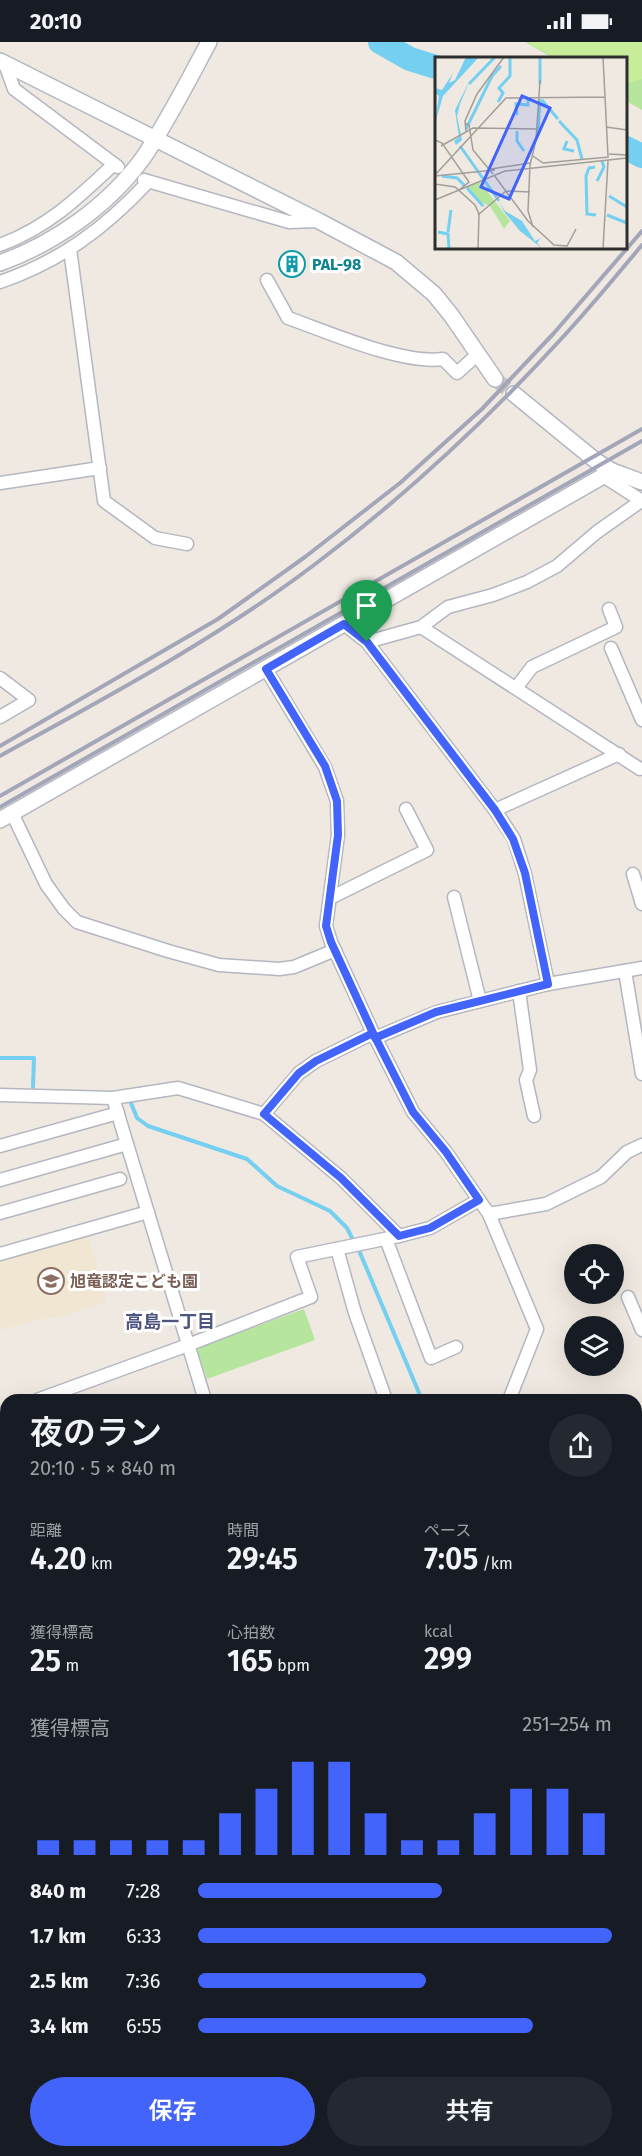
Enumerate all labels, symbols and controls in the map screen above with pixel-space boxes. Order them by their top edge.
text: 20:10 [30,8,82,35]
inset map [435,57,627,249]
building icon: PAL-98 [277,249,307,279]
place label: PAL-98 [312,255,361,274]
pin [341,580,392,642]
icon: arrive [350,589,383,622]
map controls [564,1244,624,1376]
button: locate [564,1244,624,1304]
school or university icon: 旭竜認定こども園 [36,1266,66,1296]
place label: 旭竜認定こども園 [70,1272,198,1291]
district label: 高島一丁目 [125,1311,215,1333]
button: layers [564,1316,624,1376]
text: 夜のラン [30,1413,162,1453]
button: share [549,1414,612,1477]
text: 20:10 · 5 × 840 m [30,1456,176,1480]
text: 距離 [30,1521,62,1540]
text: 時間 [227,1521,259,1540]
text: ペース [424,1521,471,1540]
text: 4.20 [30,1541,87,1577]
text: 29:45 [227,1541,298,1577]
text: 7:05 [424,1541,478,1577]
text: km [87,1554,113,1573]
text: /km [478,1554,513,1573]
text: kcal [424,1622,453,1641]
text: 獲得標高 [30,1623,94,1642]
text: 心拍数 [227,1623,275,1642]
text: 299 [424,1641,472,1677]
text: 25 [30,1643,61,1679]
text: 165 [227,1643,273,1679]
text: m [61,1656,79,1675]
text: bpm [273,1656,310,1675]
text: 251–254 m [522,1712,612,1736]
text: 獲得標高 [30,1716,110,1740]
text: 840 m [30,1879,86,1903]
text: 7:28 [126,1879,161,1903]
text: 1.7 km [30,1924,86,1948]
text: 6:33 [126,1924,162,1948]
text: 2.5 km [30,1969,89,1993]
text: 7:36 [126,1969,161,1993]
text: 3.4 km [30,2014,89,2038]
text: 6:55 [126,2014,161,2038]
button: 保存 [30,2077,315,2146]
button: 共有 [327,2077,612,2146]

